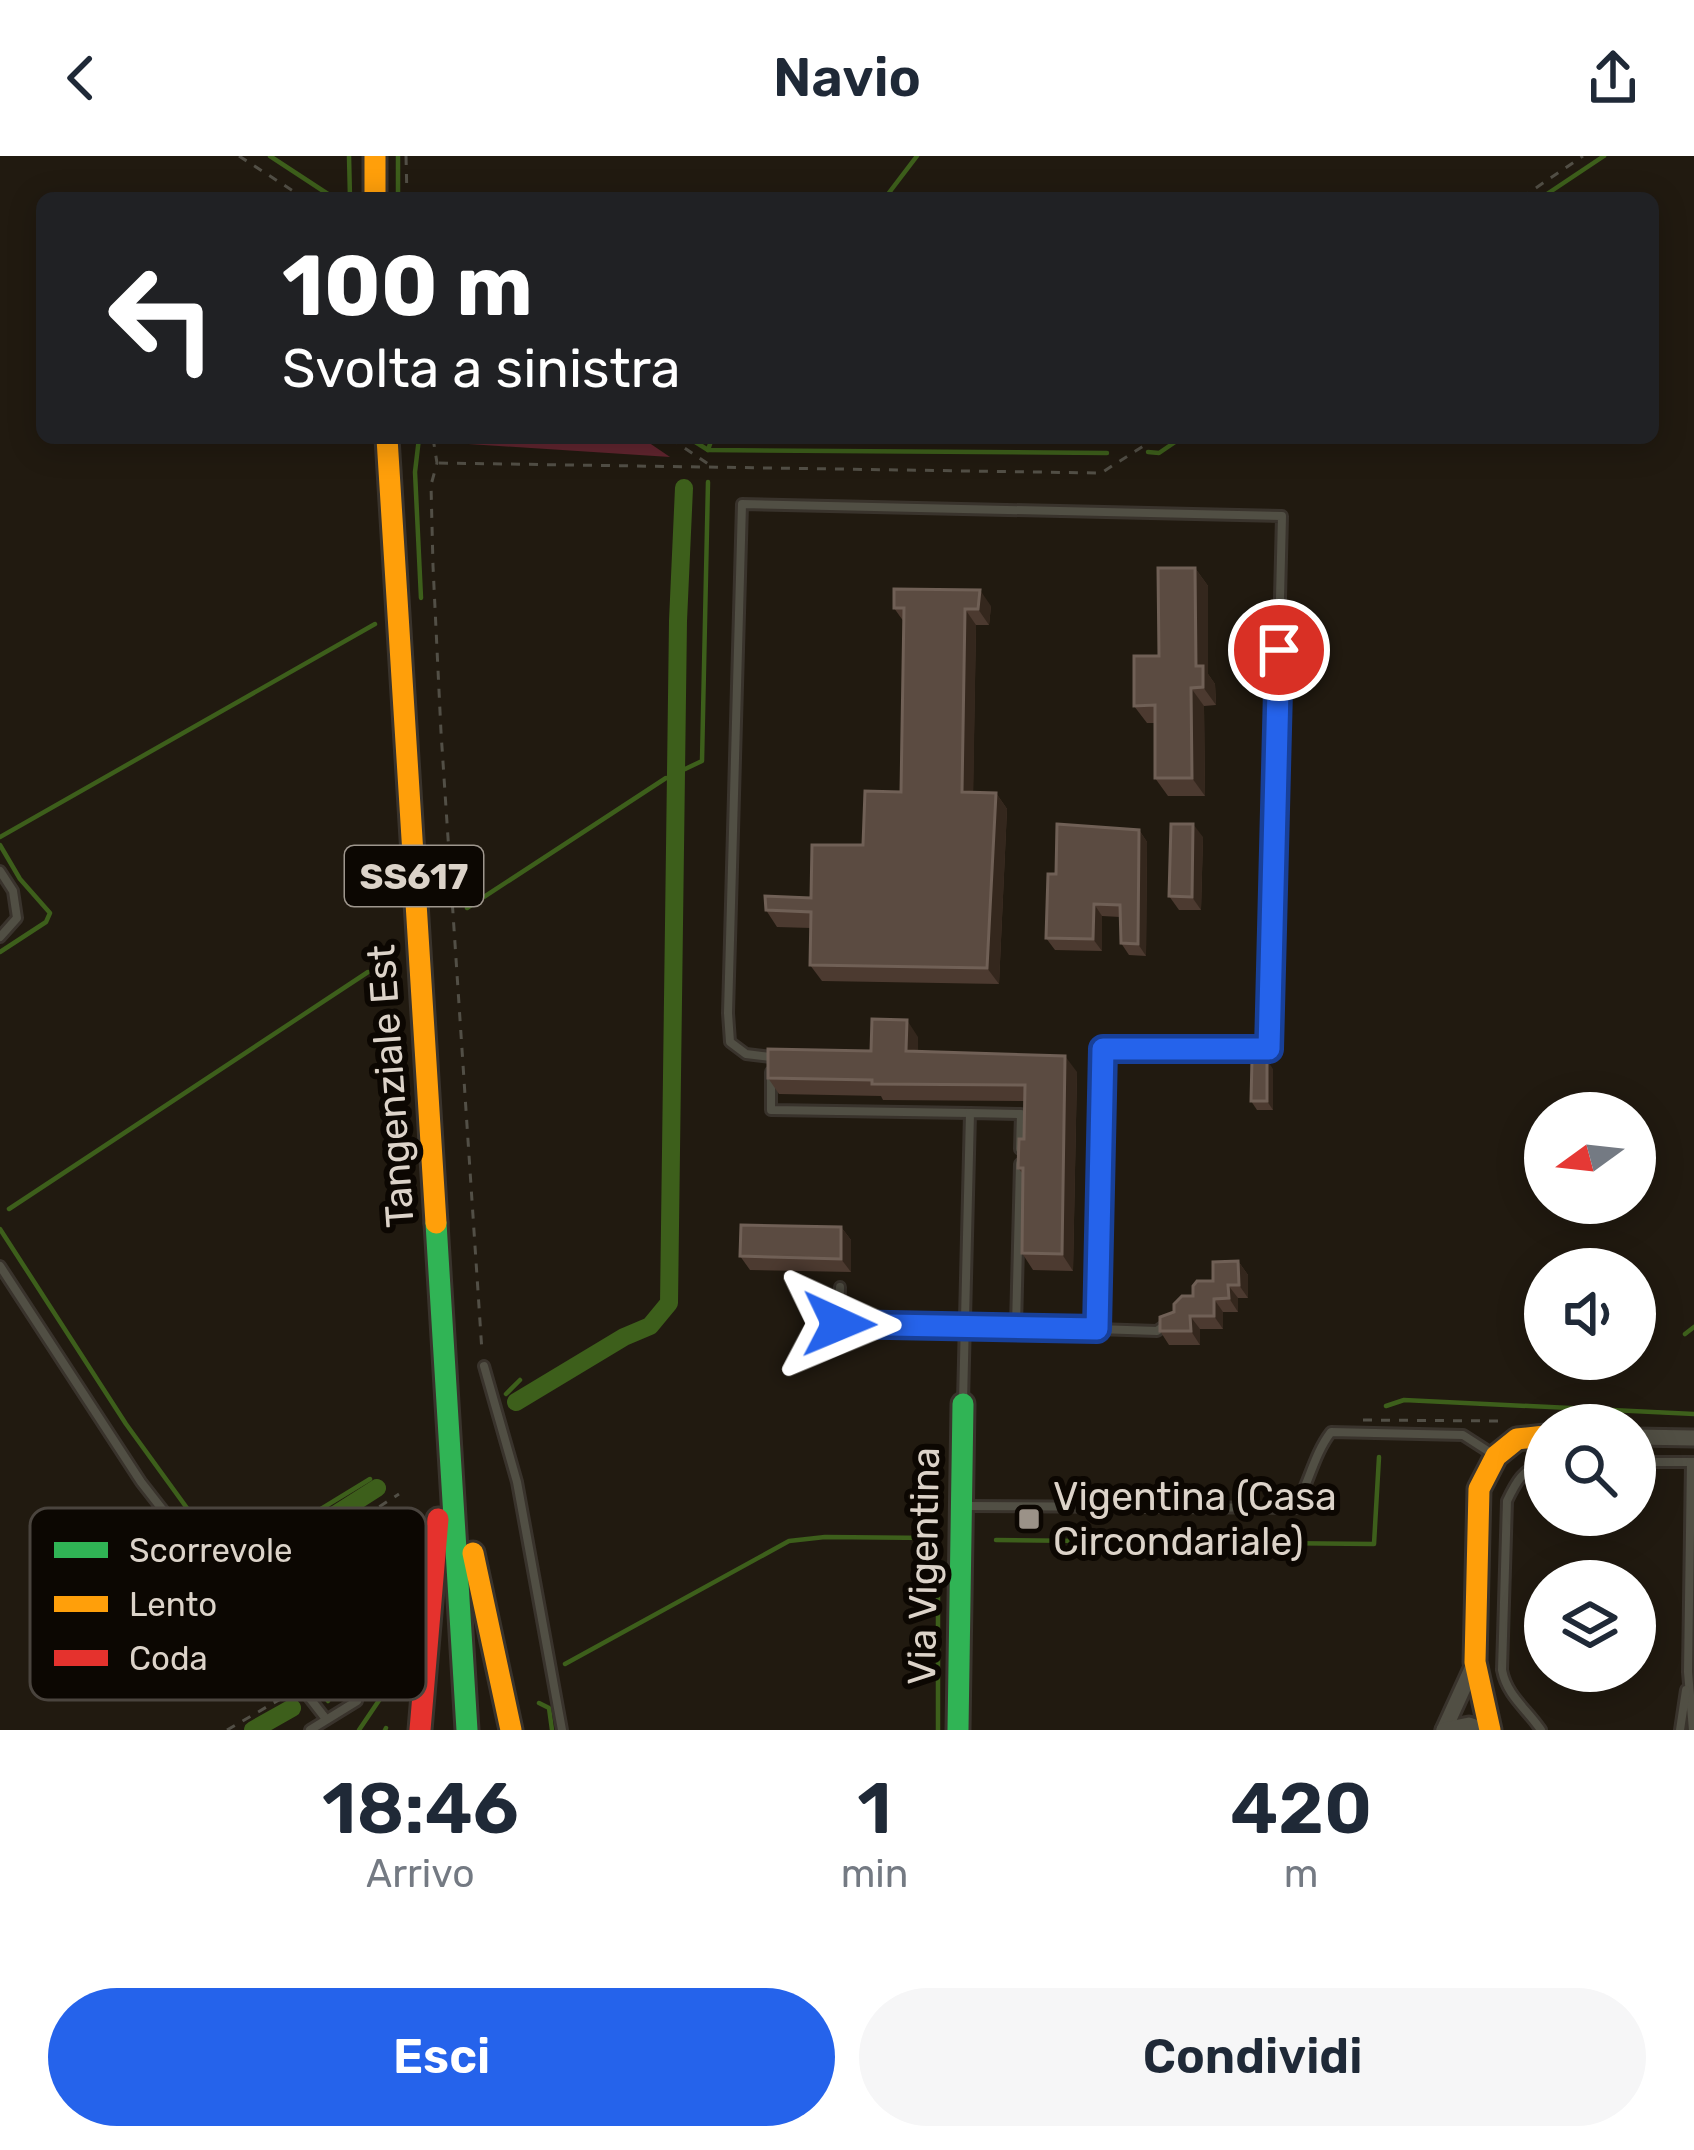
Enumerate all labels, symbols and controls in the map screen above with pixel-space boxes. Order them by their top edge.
icon: back [48,45,114,111]
icon: share [1580,45,1646,111]
text: Navio [773,46,921,110]
text: 100 m [282,236,533,336]
icon: left [84,240,240,396]
text: Svolta a sinistra [282,337,681,401]
pin [1228,599,1330,701]
icon: arrive [1246,617,1312,683]
road number: SS617 [345,846,483,906]
street label: Tangenziale Est [358,943,424,1229]
north arrow [1524,1092,1656,1224]
map controls [1524,1092,1656,1692]
button: sound [1524,1248,1656,1380]
position arrow [776,1261,902,1387]
button: search [1524,1404,1656,1536]
street label: Via Vigentina [899,1447,949,1685]
place label: Vigentina (Casa Circondariale) [1053,1474,1337,1565]
marker: Vigentina (Casa Circondariale) [1016,1506,1042,1532]
legend [30,1508,426,1700]
text: Scorrevole [129,1531,292,1570]
button: layers [1524,1560,1656,1692]
text: Lento [129,1585,217,1624]
text: Coda [129,1639,208,1678]
text: 18:46 [322,1766,519,1851]
text: 1 [857,1766,892,1851]
text: 420 [1230,1766,1372,1851]
text: Arrivo [366,1851,475,1897]
text: min [841,1851,908,1897]
text: m [1284,1851,1319,1897]
button: Esci [48,1988,835,2126]
button: Condividi [859,1988,1646,2126]

